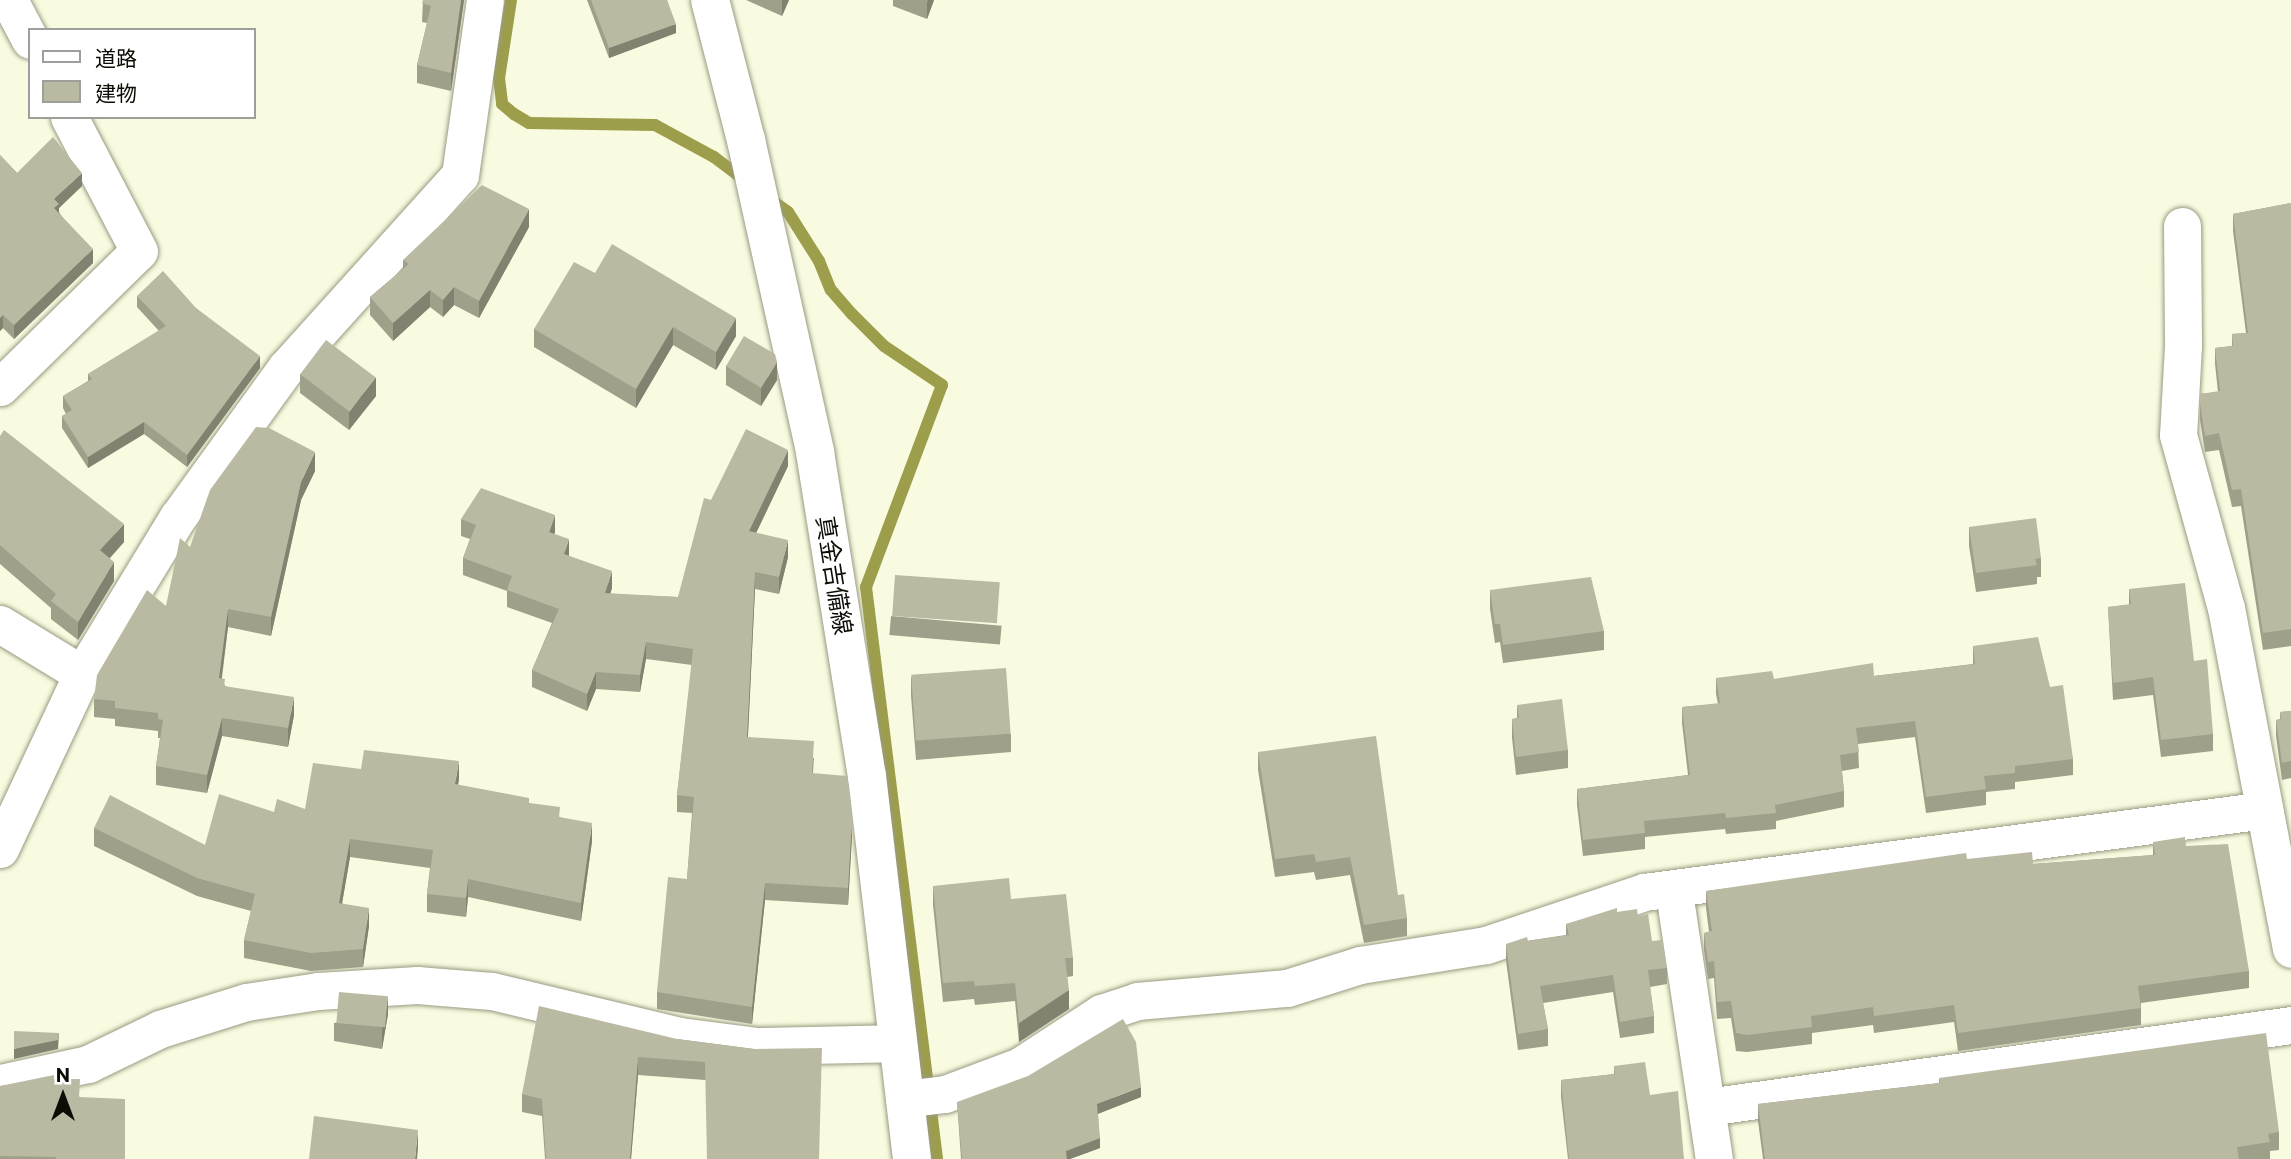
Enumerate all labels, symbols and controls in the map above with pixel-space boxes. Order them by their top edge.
legend [28,28,256,119]
text: 道路 [95,45,137,70]
text: 建物 [95,80,137,105]
street label: 真金吉備線 [811,513,859,637]
north arrow [28,1061,98,1131]
text: N [56,1063,70,1086]

